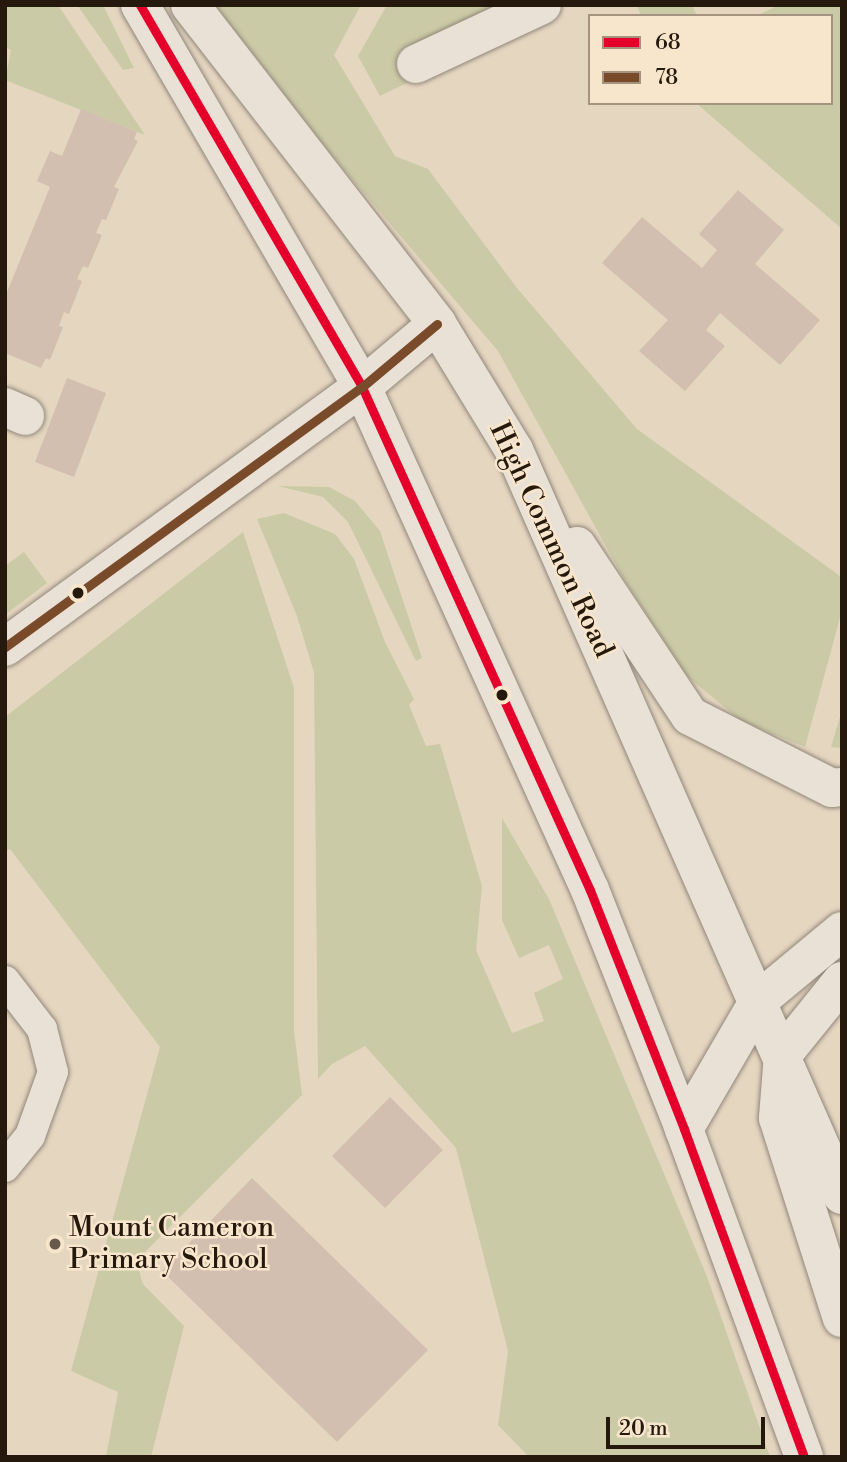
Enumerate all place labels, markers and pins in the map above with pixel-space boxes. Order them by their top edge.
unlabelled marker [71,586,85,600]
unlabelled marker [495,688,509,702]
place label: Mount Cameron Primary School [69,1211,274,1277]
marker: Mount Cameron Primary School [47,1236,63,1252]

